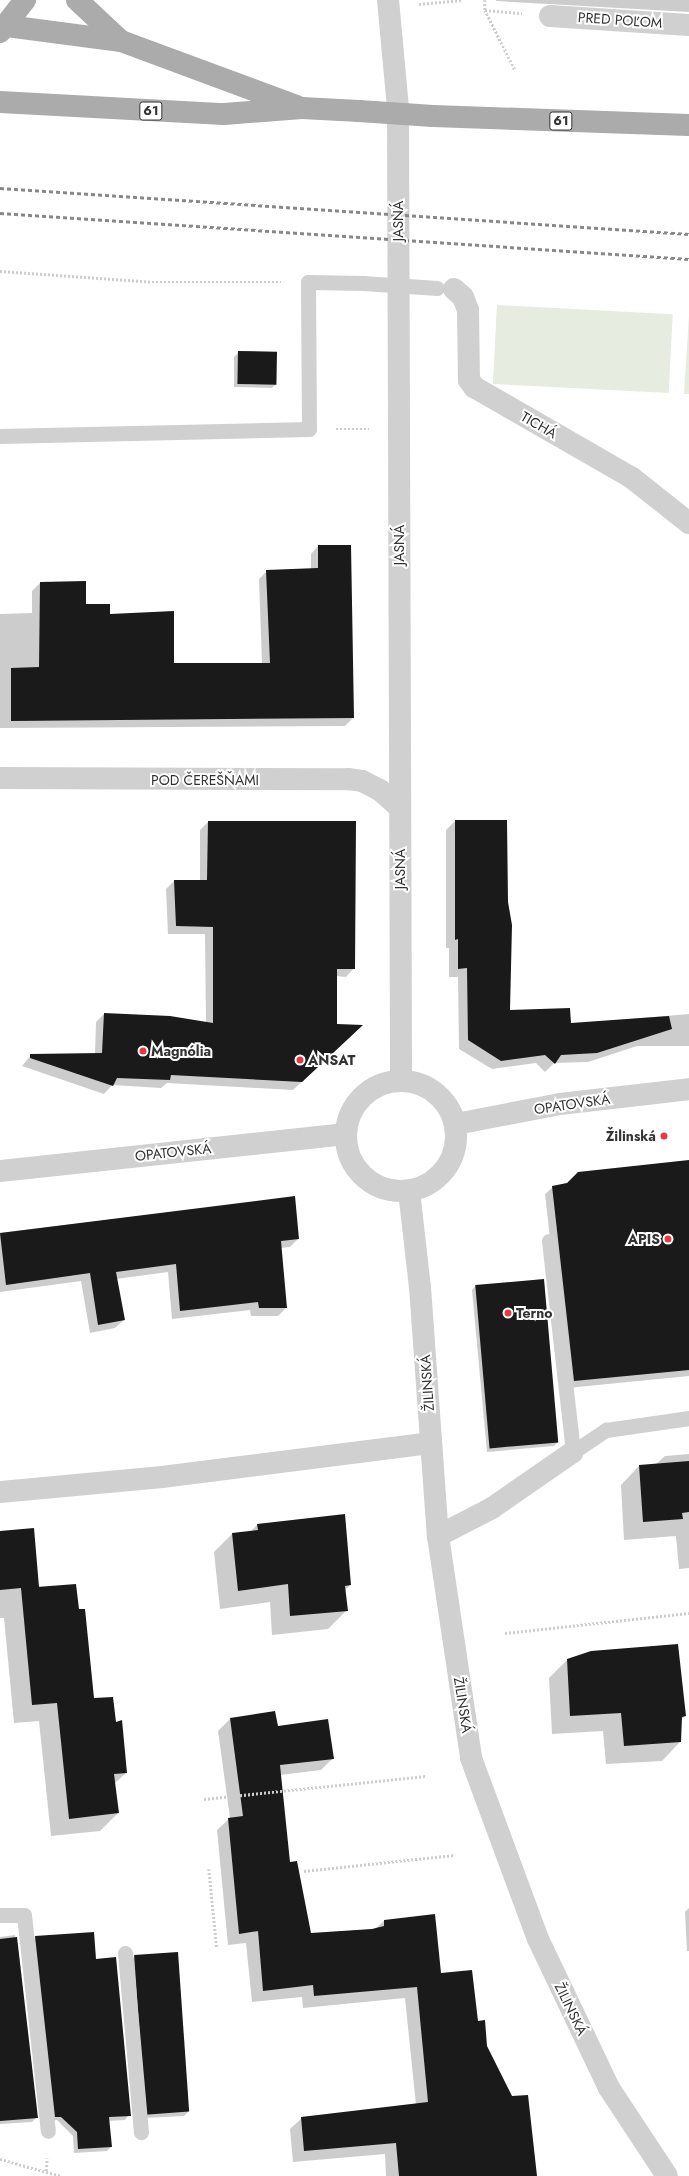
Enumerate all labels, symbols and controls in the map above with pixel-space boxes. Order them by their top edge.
street label: PRED POĽOM [577,9,663,31]
road number: 61 [139,100,163,122]
road number: 61 [549,110,573,132]
street label: JASNÁ [390,201,406,241]
street label: TICHÁ [518,408,560,442]
street label: JASNÁ [391,525,407,565]
street label: POD ČEREŠŇAMI [151,772,259,788]
street label: JASNÁ [392,849,408,889]
place label: Magnólia [151,1043,211,1059]
marker: Magnólia [138,1046,148,1056]
place label: ANSAT [308,1052,355,1068]
marker: ANSAT [295,1055,305,1065]
street label: OPATOVSKÁ [533,1090,611,1118]
place label: Žilinská [606,1128,656,1144]
marker: Žilinská [659,1131,669,1141]
street label: OPATOVSKÁ [134,1140,212,1164]
place label: APIS [628,1231,660,1247]
marker: APIS [663,1234,673,1244]
place label: Terno [516,1305,553,1321]
marker: Terno [503,1308,513,1318]
street label: ŽILINSKÁ [417,1354,437,1412]
street label: ŽILINSKÁ [450,1676,476,1734]
street label: ŽILINSKÁ [551,1980,591,2038]

